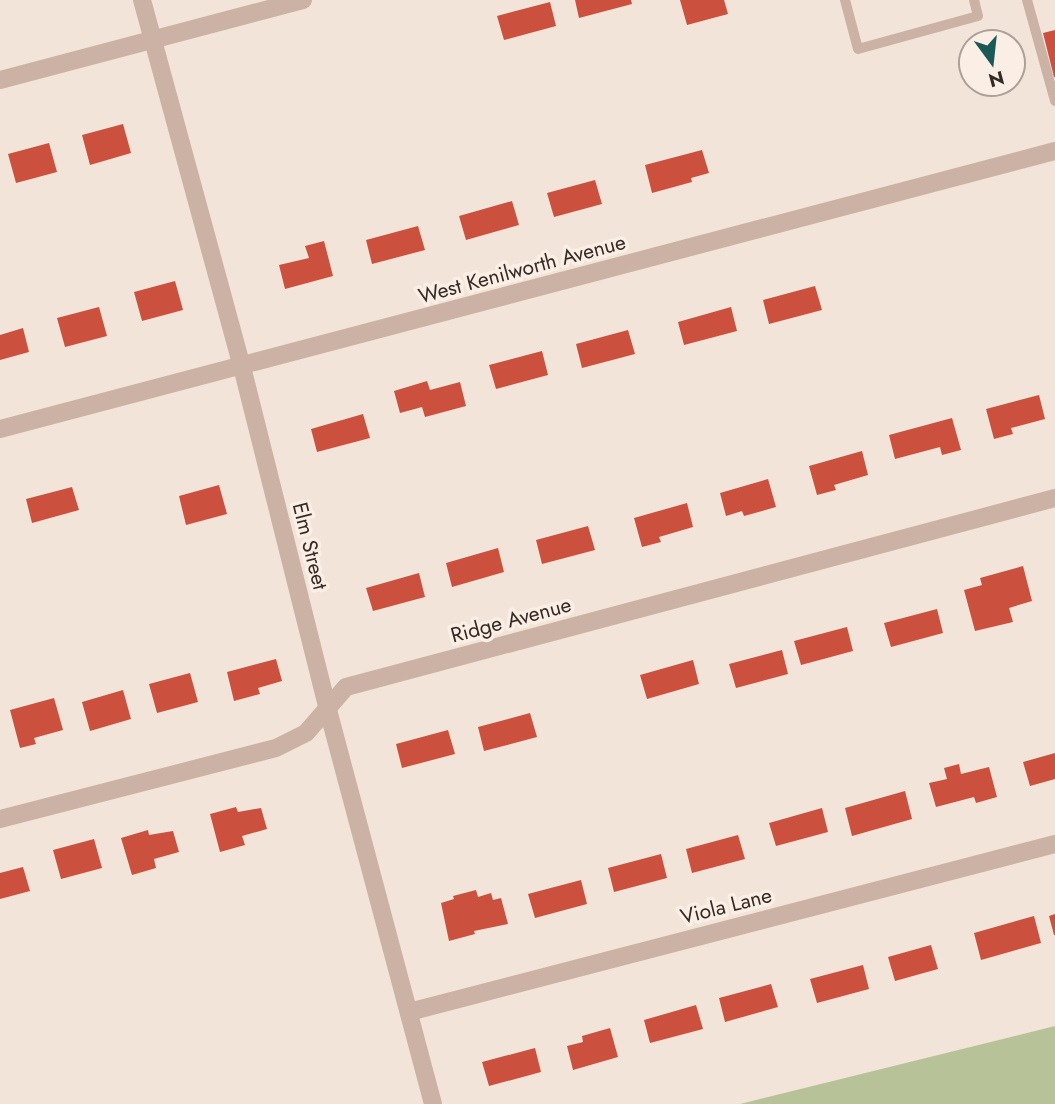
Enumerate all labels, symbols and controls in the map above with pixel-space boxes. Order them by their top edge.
north arrow [957,28,1027,98]
text: N [985,64,1007,94]
street label: West Kenilworth Avenue [415,227,629,311]
street label: Elm Street [285,499,335,593]
street label: Ridge Avenue [447,589,575,650]
street label: Viola Lane [677,880,775,932]

